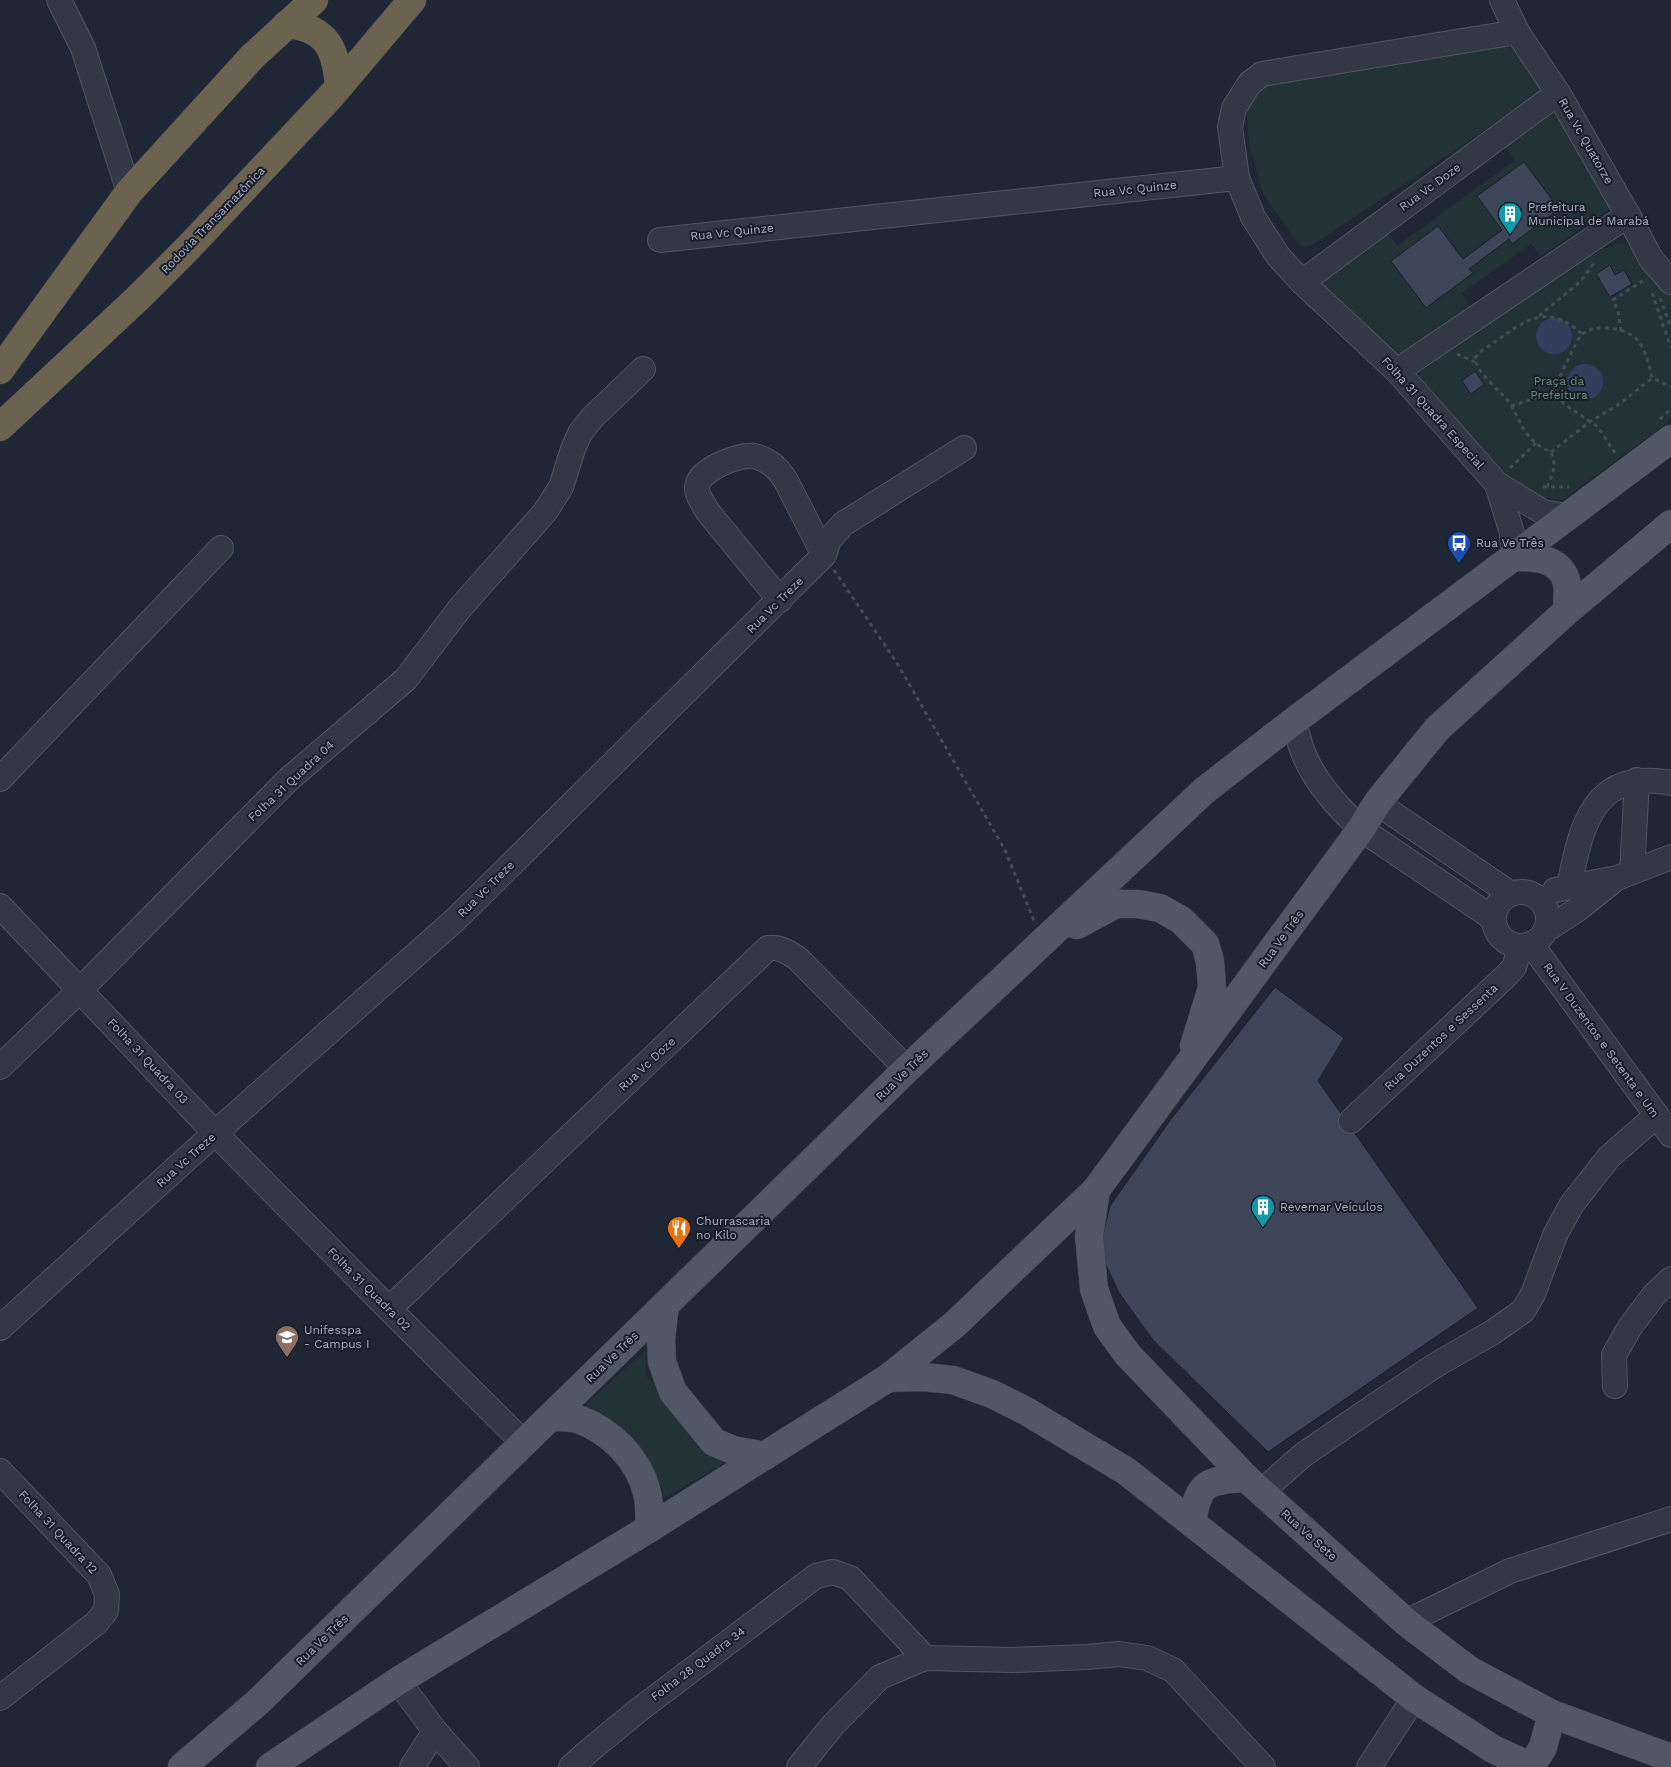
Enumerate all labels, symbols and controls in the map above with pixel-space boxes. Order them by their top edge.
street label: Rua Vc Quatorze [1556,96,1616,186]
street label: Rua Vc Doze [1397,160,1463,214]
street label: Rodovia Transamazônica [158,163,268,277]
street label: Rua Vc Quinze [1093,178,1177,200]
place label: Prefeitura Municipal de Marabá [1528,200,1649,228]
building icon: Prefeitura Municipal de Marabá [1497,201,1523,235]
street label: Rua Vc Quinze [690,221,774,243]
street label: Folha 31 Quadra Especial [1379,354,1487,472]
park label: Praça da Prefeitura [1530,374,1588,402]
bus stop icon: Rua Ve Três [1446,530,1472,564]
place label: Rua Ve Três [1476,536,1544,550]
street label: Rua Vc Treze [744,574,806,636]
street label: Folha 31 Quadra 04 [245,738,337,824]
street label: Rua Vc Treze [455,858,517,920]
street label: Rua Ve Três [1255,907,1307,971]
street label: Rua V Duzentos e Setenta e Um [1540,960,1662,1120]
street label: Rua Duzentos e Sessenta [1382,981,1501,1093]
street label: Folha 31 Quadra 03 [105,1015,191,1107]
street label: Rua Vc Doze [616,1034,678,1094]
street label: Rua Ve Três [873,1046,931,1104]
street label: Rua Vc Treze [154,1130,218,1190]
building icon: Revemar Veículos [1250,1194,1276,1228]
place label: Revemar Veículos [1280,1200,1383,1214]
place label: Churrascaria no Kilo [696,1214,770,1242]
restaurant icon: Churrascaria no Kilo [666,1215,692,1249]
street label: Folha 31 Quadra 02 [325,1245,413,1333]
place label: Unifesspa - Campus I [304,1323,370,1351]
school or university icon: Unifesspa - Campus I [274,1324,300,1358]
street label: Rua Ve Três [583,1328,641,1386]
street label: Folha 31 Quadra 12 [16,1487,100,1577]
street label: Rua Ve Sete [1278,1506,1340,1564]
street label: Rua Ve Três [293,1611,351,1669]
street label: Folha 28 Quadra 34 [648,1624,748,1704]

